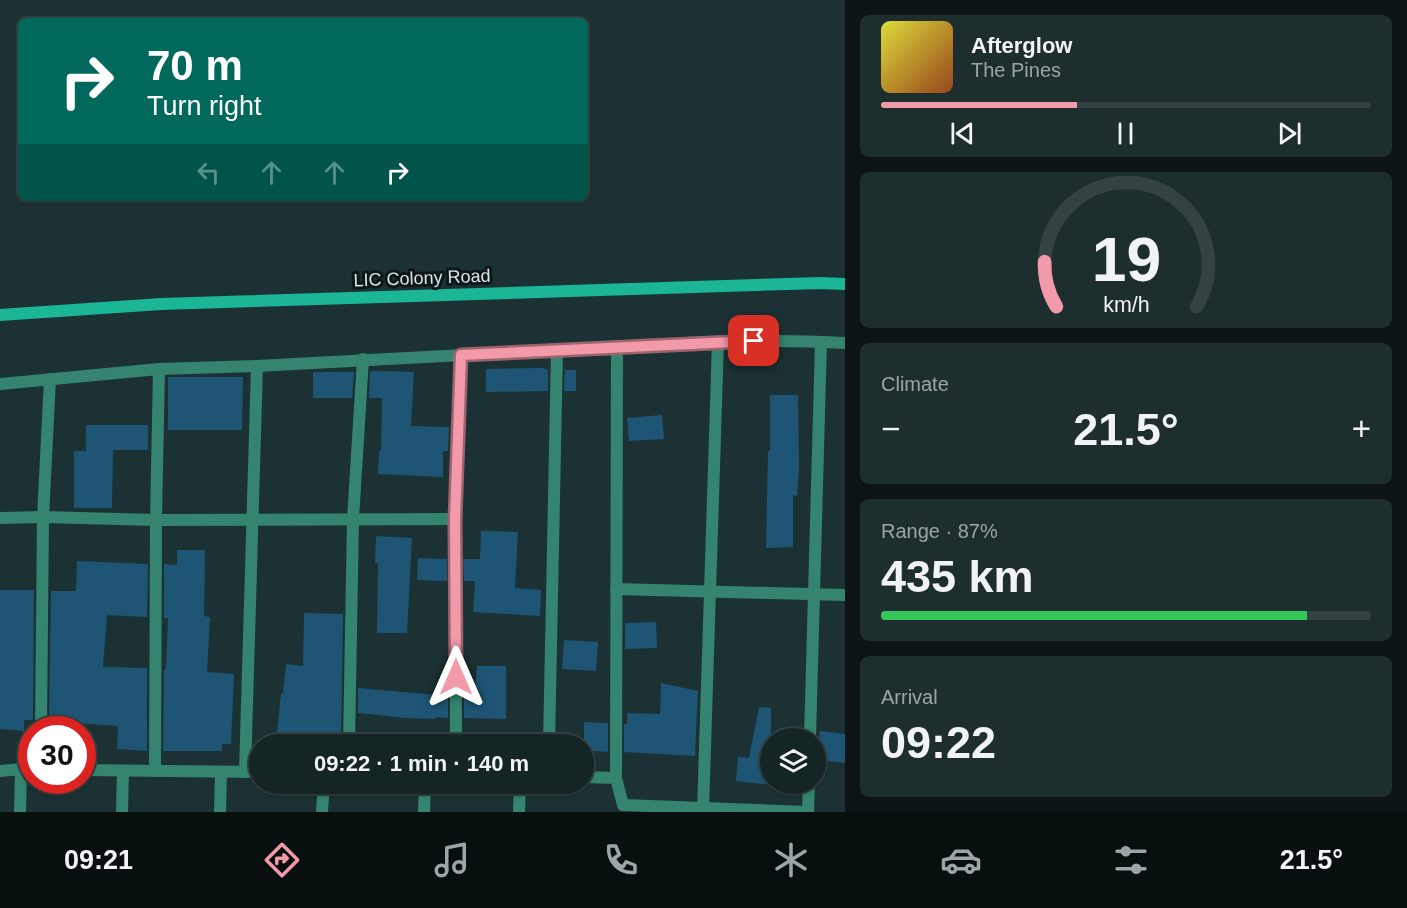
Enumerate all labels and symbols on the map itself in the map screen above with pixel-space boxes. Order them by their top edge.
street label: LIC Colony Road [353,266,491,290]
pin [728,315,779,366]
position arrow [424,645,488,709]
speed limit sign: 30 [18,716,96,794]

